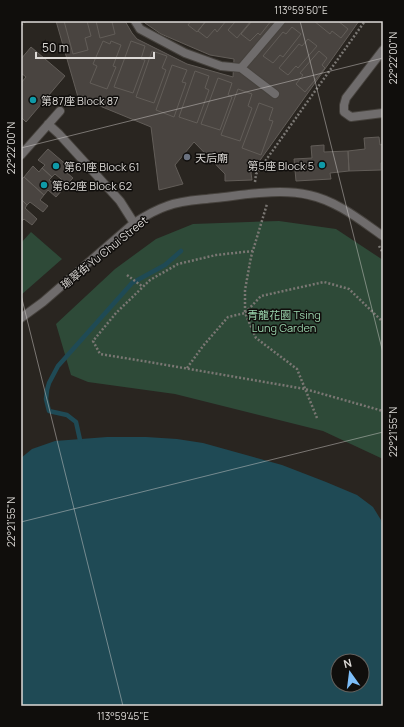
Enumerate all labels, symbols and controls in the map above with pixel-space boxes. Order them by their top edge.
text: 113°59'50"E [274,3,328,17]
text: 22°22'00"N [386,32,400,84]
scale bar [36,34,154,60]
text: 50 m [42,39,69,56]
place label: 第87座 Block 87 [41,93,119,108]
marker: 第87座 Block 87 [28,95,38,105]
text: 22°22'00"N [4,122,18,174]
place label: 天后廟 [195,150,228,165]
marker: 天后廟 [182,152,192,162]
place label: 第5座 Block 5 [248,158,314,173]
place label: 第61座 Block 61 [64,159,140,174]
marker: 第5座 Block 5 [317,160,327,170]
marker: 第61座 Block 61 [51,161,61,171]
place label: 第62座 Block 62 [52,178,132,193]
marker: 第62座 Block 62 [39,180,49,190]
street label: 瑜翠街 Yu Chui Street [57,212,151,292]
park label: 青龍花園 Tsing Lung Garden [247,307,321,335]
text: 22°21'55"N [386,407,400,457]
text: 22°21'55"N [4,497,18,547]
north arrow [330,653,370,693]
text: N [342,655,353,671]
text: 113°59'45"E [97,709,149,723]

